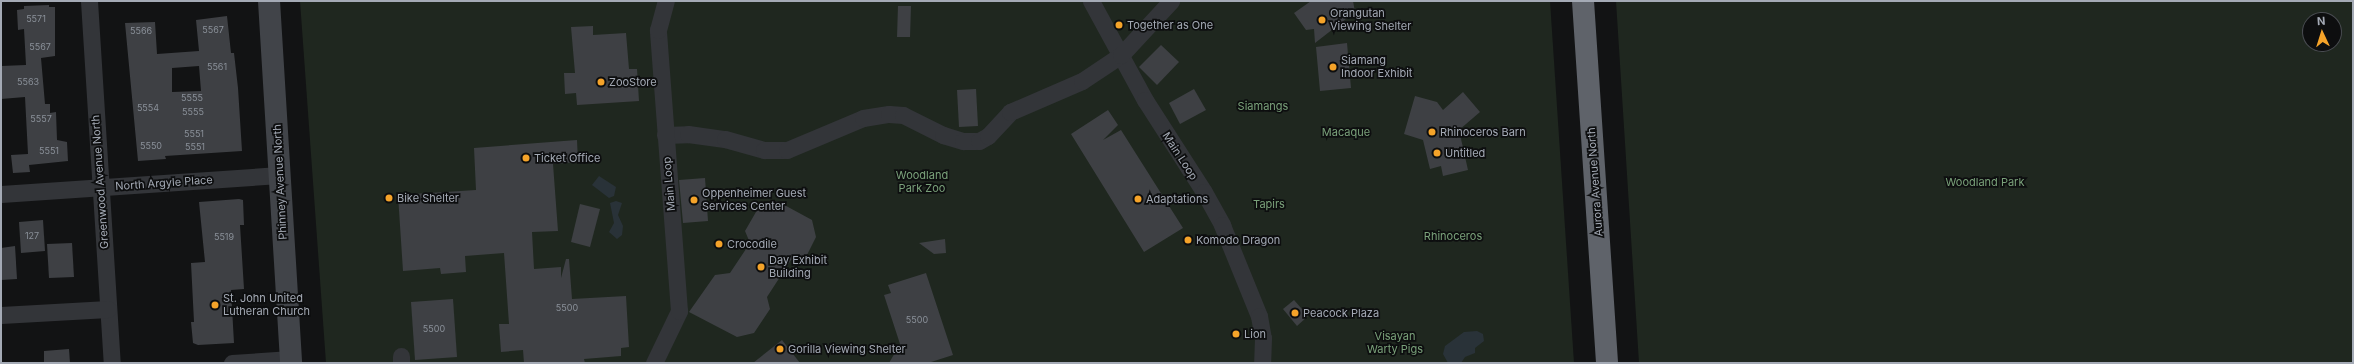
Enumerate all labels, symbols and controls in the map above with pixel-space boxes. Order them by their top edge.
place label: Orangutan Viewing Shelter [1330,7,1411,33]
north arrow [2302,12,2342,52]
house number: 5571 [26,14,46,24]
text: N [2317,14,2326,28]
marker: Orangutan Viewing Shelter [1317,15,1327,25]
place label: Together as One [1127,18,1213,32]
marker: Together as One [1114,20,1124,30]
house number: 5567 [202,25,224,35]
house number: 5566 [130,26,152,36]
house number: 5567 [29,42,51,52]
place label: Siamang Indoor Exhibit [1341,54,1412,80]
house number: 5561 [207,62,227,72]
marker: Siamang Indoor Exhibit [1328,62,1338,72]
place label: ZooStore [609,75,657,89]
house number: 5563 [17,77,39,87]
marker: ZooStore [596,77,606,87]
house number: 5555 [181,93,203,103]
park label: Siamangs [1238,99,1288,113]
house number: 5554 [137,103,159,113]
house number: 5555 [182,107,204,117]
house number: 5557 [30,114,52,124]
street label: Greenwood Avenue North [89,115,111,249]
street label: Phinney Avenue North [270,124,290,240]
park label: Macaque [1322,125,1370,139]
place label: Rhinoceros Barn [1440,125,1526,139]
marker: Rhinoceros Barn [1427,127,1437,137]
street label: Aurora Avenue North [1585,127,1605,237]
house number: 5551 [184,129,204,139]
street label: Main Loop [1160,130,1200,182]
house number: 5550 [140,141,162,151]
house number: 5551 [185,142,205,152]
house number: 5551 [39,146,59,156]
place label: Untitled [1445,146,1485,160]
marker: Untitled [1432,148,1442,158]
place label: Ticket Office [534,151,600,165]
marker: Ticket Office [521,153,531,163]
street label: Main Loop [660,156,678,212]
park label: Woodland Park Zoo [896,169,948,195]
street label: North Argyle Place [115,173,213,193]
park label: Woodland Park [1946,175,2024,189]
place label: Oppenheimer Guest Services Center [702,187,806,213]
place label: Bike Shelter [397,191,459,205]
place label: Adaptations [1146,192,1208,206]
marker: Bike Shelter [384,193,394,203]
marker: Adaptations [1133,194,1143,204]
marker: Oppenheimer Guest Services Center [689,195,699,205]
park label: Tapirs [1253,197,1285,211]
park label: Rhinoceros [1424,229,1482,243]
house number: 127 [25,231,39,241]
house number: 5519 [214,232,234,242]
place label: Komodo Dragon [1196,233,1280,247]
marker: Komodo Dragon [1183,235,1193,245]
place label: Crocodile [727,237,777,251]
marker: Crocodile [714,239,724,249]
place label: Day Exhibit Building [769,254,827,280]
marker: Day Exhibit Building [756,262,766,272]
place label: St. John United Lutheran Church [223,292,310,318]
marker: St. John United Lutheran Church [210,300,220,310]
house number: 5500 [556,303,578,313]
place label: Peacock Plaza [1303,306,1379,320]
marker: Peacock Plaza [1290,308,1300,318]
house number: 5500 [906,315,928,325]
house number: 5500 [423,324,445,334]
place label: Lion [1244,327,1266,341]
marker: Lion [1231,329,1241,339]
park label: Visayan Warty Pigs [1367,330,1423,356]
place label: Gorilla Viewing Shelter [788,342,906,356]
marker: Gorilla Viewing Shelter [775,344,785,354]

